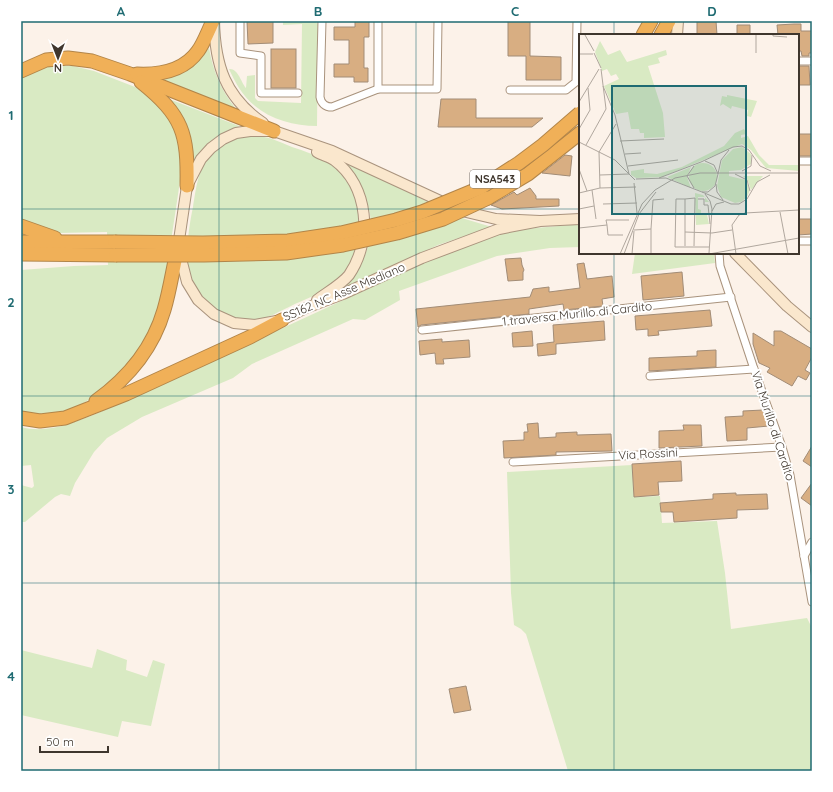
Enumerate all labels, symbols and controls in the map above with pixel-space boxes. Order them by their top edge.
text: A [117,3,126,19]
text: B [314,3,322,19]
text: C [511,3,519,19]
text: D [707,3,717,19]
inset map [579,34,799,254]
north arrow [38,38,78,78]
text: N [54,61,62,75]
text: 1 [8,107,14,123]
road number: NSA543 [470,170,520,188]
street label: SS162 NC Asse Mediano [280,259,407,324]
text: 2 [7,294,15,310]
street label: 1 traversa Murillo di Cardito [501,298,653,329]
street label: Via Murillo di Cardito [749,369,798,483]
street label: Via Rossini [618,444,678,463]
text: 3 [8,481,15,497]
text: 4 [7,668,15,684]
scale bar [40,728,108,754]
text: 50 m [46,734,74,749]

